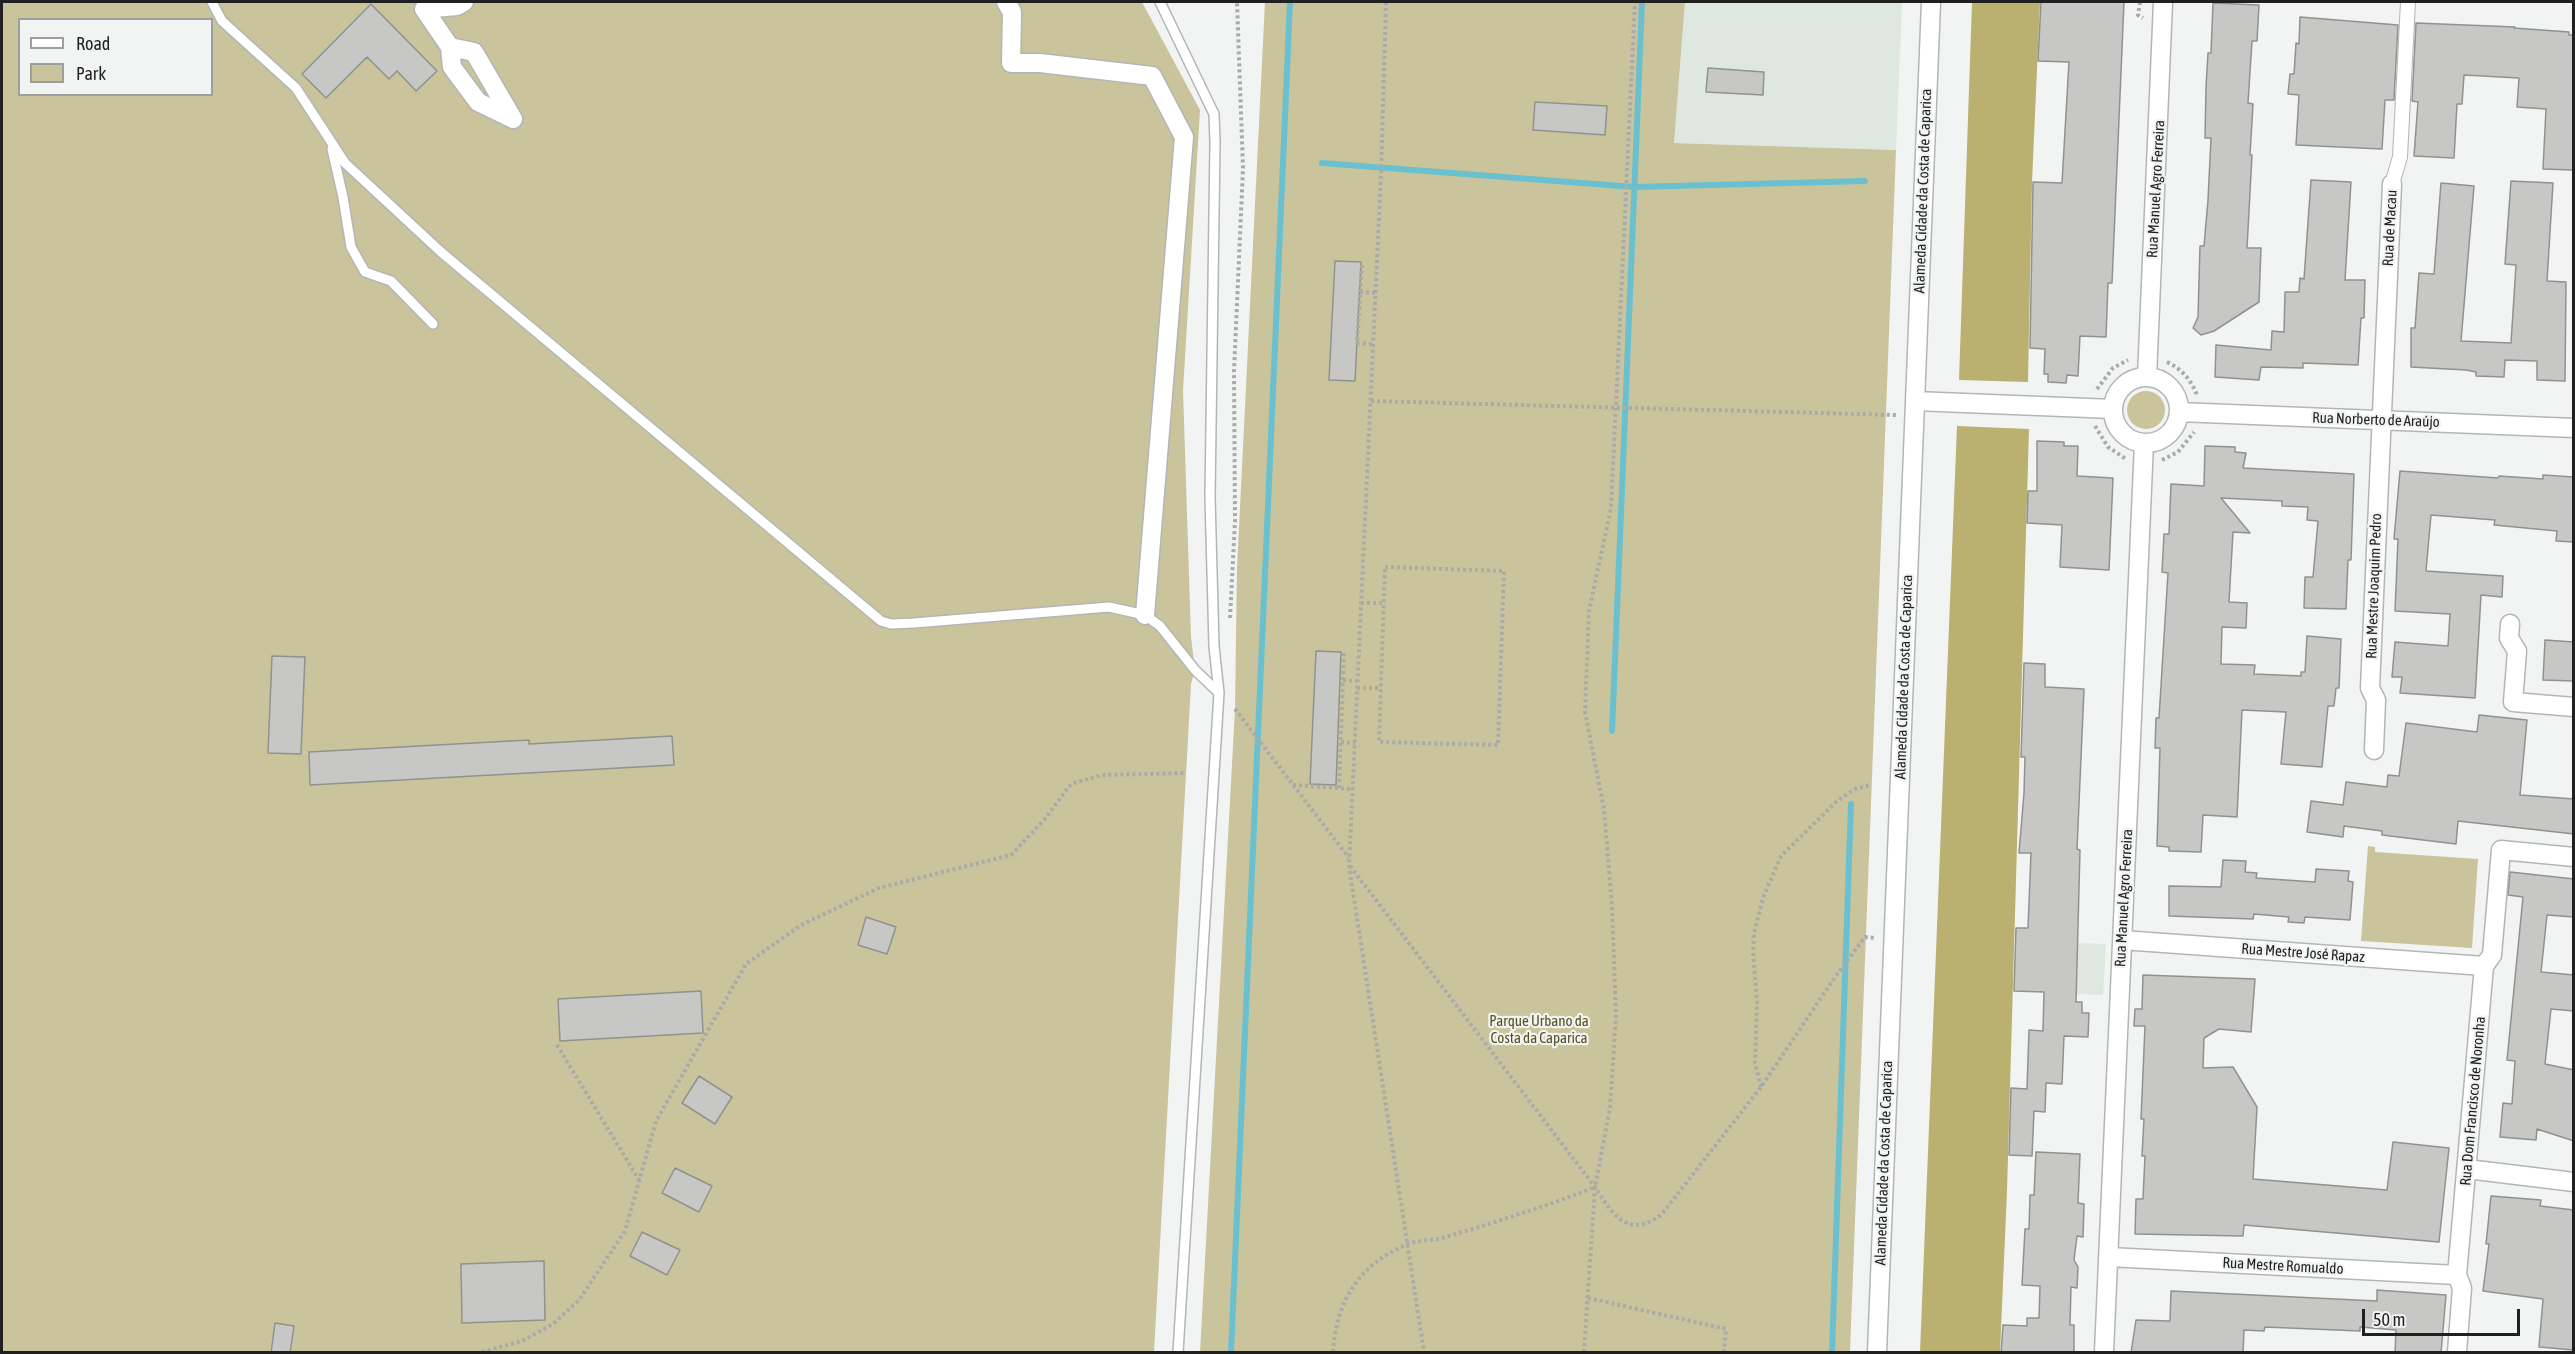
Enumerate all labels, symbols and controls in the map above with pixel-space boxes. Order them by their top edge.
legend [18,18,213,96]
text: Road [76,33,110,54]
text: Park [76,63,106,84]
street label: Alameda Cidade da Costa de Caparica [1910,88,1936,294]
street label: Rua Manuel Agro Ferreira [2143,119,2169,259]
street label: Rua de Macau [2379,189,2401,267]
street label: Rua Norberto de Araújo [2312,409,2440,431]
street label: Rua Mestre Joaquim Pedro [2362,513,2386,659]
street label: Alameda Cidade da Costa de Caparica [1891,574,1917,780]
street label: Rua Manuel Agro Ferreira [2111,828,2137,968]
street label: Rua Mestre José Rapaz [2241,940,2365,966]
park label: Parque Urbano da Costa da Caparica [1489,1012,1589,1047]
street label: Rua Dom Francisco de Noronha [2457,1016,2489,1186]
street label: Alameda Cidade da Costa de Caparica [1871,1060,1897,1266]
street label: Rua Mestre Romualdo [2222,1254,2344,1278]
scale bar [2365,1297,2522,1335]
text: 50 m [2373,1309,2405,1330]

